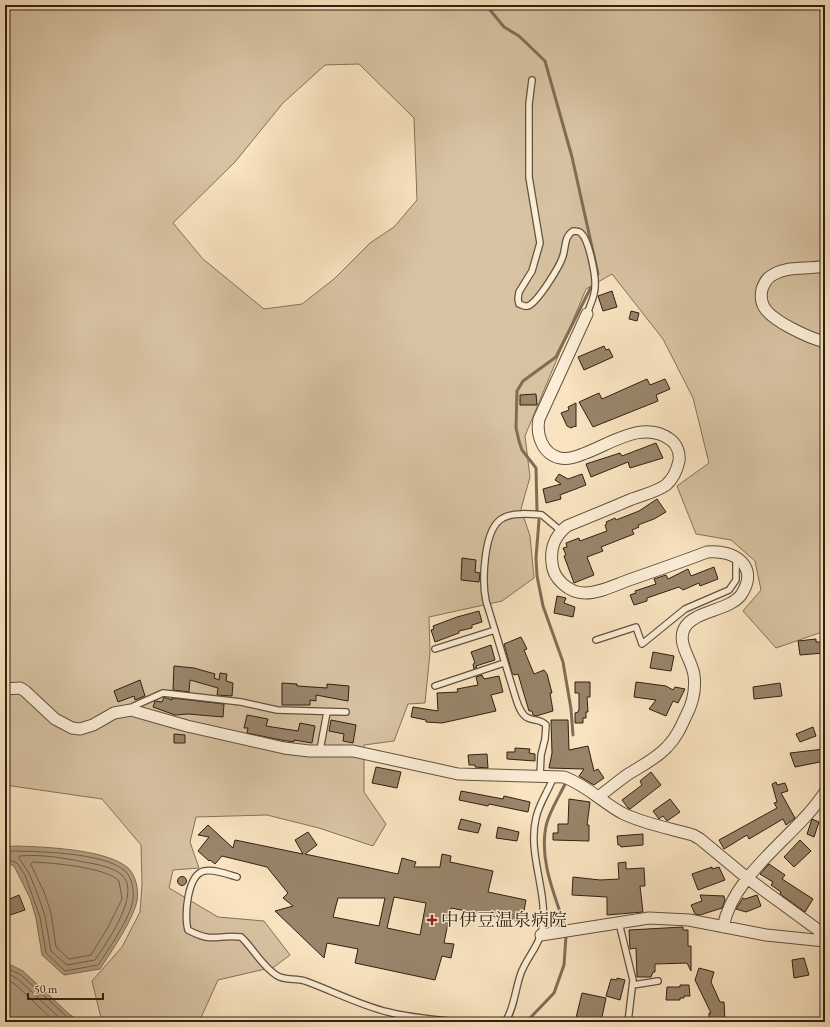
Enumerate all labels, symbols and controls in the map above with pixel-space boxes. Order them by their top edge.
place label: 中伊豆温泉病院 [441,908,567,931]
marker: 中伊豆温泉病院 [426,914,438,926]
scale bar [28,975,103,1001]
text: 50 m [34,981,58,997]

